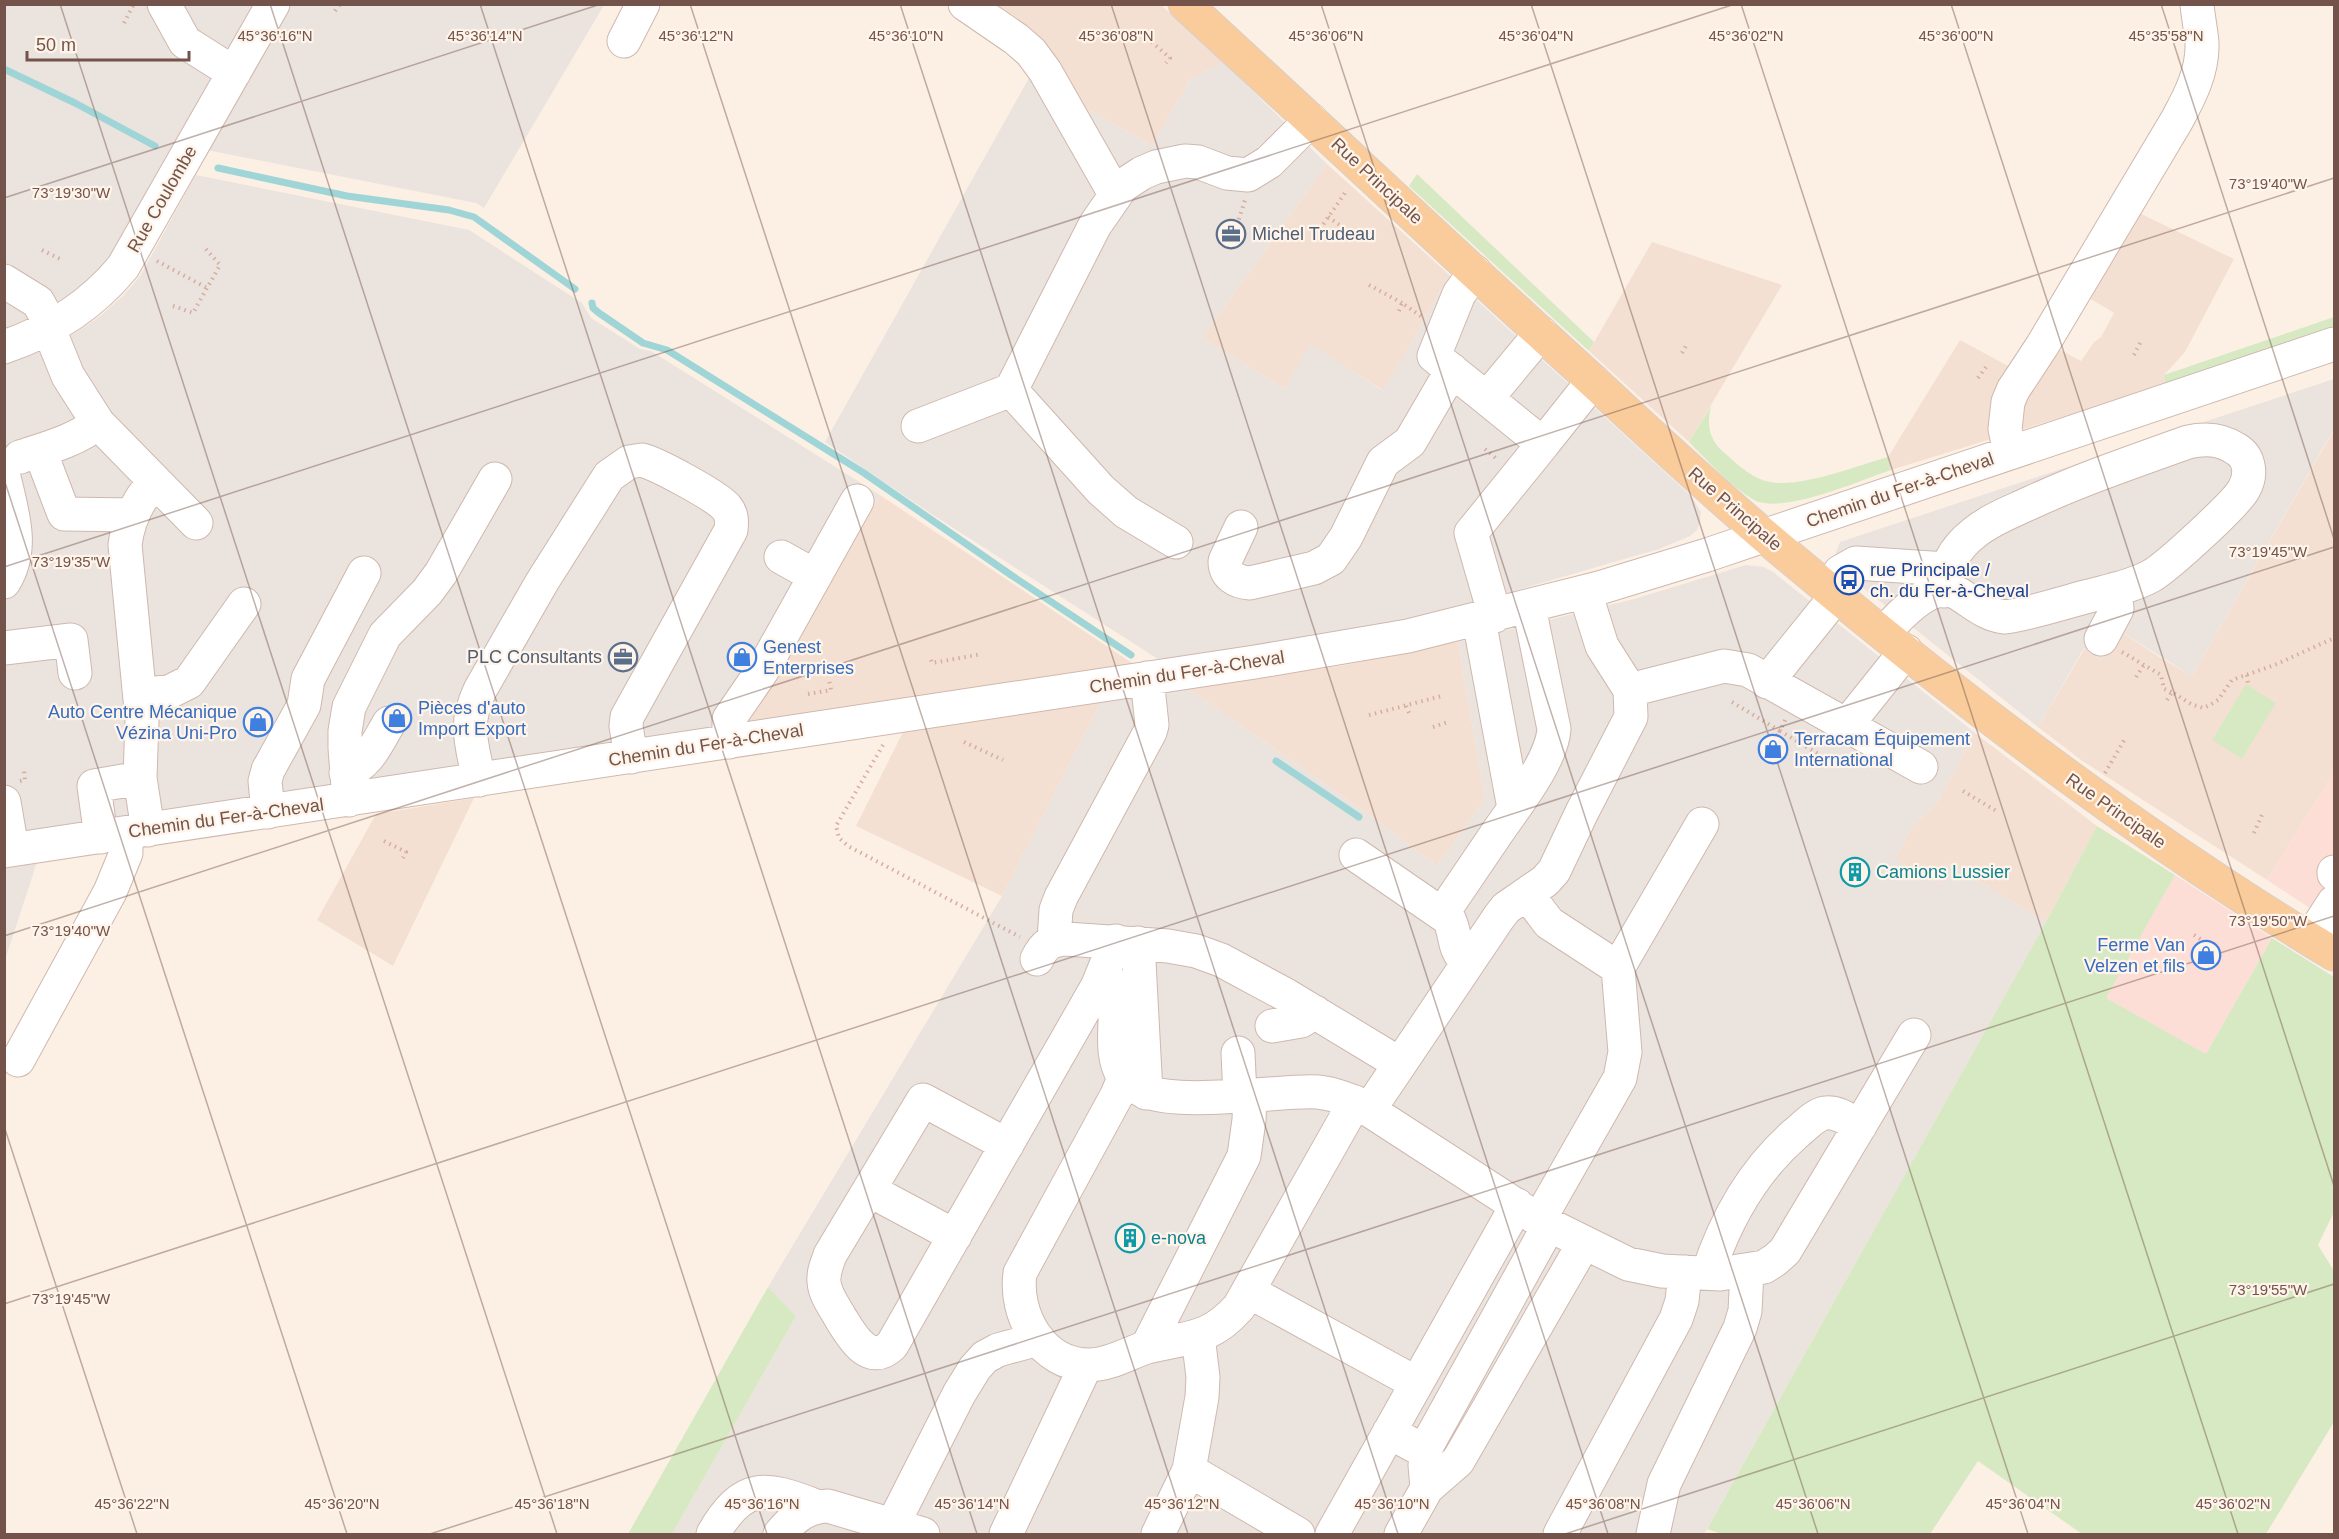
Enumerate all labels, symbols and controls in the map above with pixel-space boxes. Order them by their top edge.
scale bar [27,24,189,62]
text: 45°36'16"N [237,27,313,44]
text: 45°36'14"N [447,27,523,44]
text: 45°36'12"N [658,27,734,44]
text: 45°36'10"N [868,27,944,44]
text: 45°36'08"N [1078,27,1154,44]
text: 45°36'06"N [1288,27,1364,44]
text: 45°36'04"N [1498,27,1574,44]
text: 45°36'02"N [1708,27,1784,44]
text: 45°36'00"N [1918,27,1994,44]
text: 45°35'58"N [2128,27,2204,44]
text: 50 m [36,35,76,55]
street label: Rue Principale [1327,134,1427,228]
street label: Rue Coulombe [123,142,201,256]
text: 73°19'40"W [2229,175,2308,192]
text: 73°19'30"W [32,184,111,201]
office icon: Michel Trudeau [1215,218,1247,250]
place label: Michel Trudeau [1252,224,1375,244]
street label: Chemin du Fer-à-Cheval [1804,448,1996,532]
street label: Rue Principale [1684,463,1786,555]
text: 73°19'45"W [2229,543,2308,560]
text: 73°19'35"W [32,553,111,570]
place label: rue Principale / ch. du Fer-à-Cheval [1870,560,2029,601]
bus stop icon: rue Principale / ch. du Fer-à-Cheval [1833,564,1865,596]
place label: Genest Enterprises [763,637,854,678]
office icon: PLC Consultants [607,641,639,673]
shop icon: Genest Enterprises [726,641,758,673]
place label: PLC Consultants [467,647,602,667]
street label: Chemin du Fer-à-Cheval [1088,647,1286,697]
place label: Pièces d'auto Import Export [418,698,526,739]
place label: Auto Centre Mécanique Vézina Uni-Pro [48,702,237,743]
shop icon: Pièces d'auto Import Export [381,702,413,734]
shop icon: Auto Centre Mécanique Vézina Uni-Pro [242,706,274,738]
street label: Chemin du Fer-à-Cheval [607,720,805,770]
place label: Terracam Équipement International [1794,729,1970,770]
shop icon: Terracam Équipement International [1757,733,1789,765]
street label: Rue Principale [2062,769,2170,853]
street label: Chemin du Fer-à-Cheval [127,794,325,842]
building icon: Camions Lussier [1839,856,1871,888]
place label: Camions Lussier [1876,862,2010,882]
text: 73°19'50"W [2229,912,2308,929]
text: 73°19'40"W [32,922,111,939]
place label: Ferme Van Velzen et fils [2084,935,2185,976]
shop icon: Ferme Van Velzen et fils [2190,939,2222,971]
building icon: e-nova [1114,1222,1146,1254]
place label: e-nova [1151,1228,1207,1248]
text: 73°19'55"W [2229,1281,2308,1298]
text: 73°19'45"W [32,1290,111,1307]
text: 45°36'22"N [94,1495,170,1512]
text: 45°36'20"N [304,1495,380,1512]
text: 45°36'18"N [514,1495,590,1512]
text: 45°36'16"N [724,1495,800,1512]
text: 45°36'14"N [934,1495,1010,1512]
text: 45°36'12"N [1144,1495,1220,1512]
text: 45°36'10"N [1354,1495,1430,1512]
text: 45°36'08"N [1565,1495,1641,1512]
text: 45°36'06"N [1775,1495,1851,1512]
text: 45°36'04"N [1985,1495,2061,1512]
text: 45°36'02"N [2195,1495,2271,1512]

